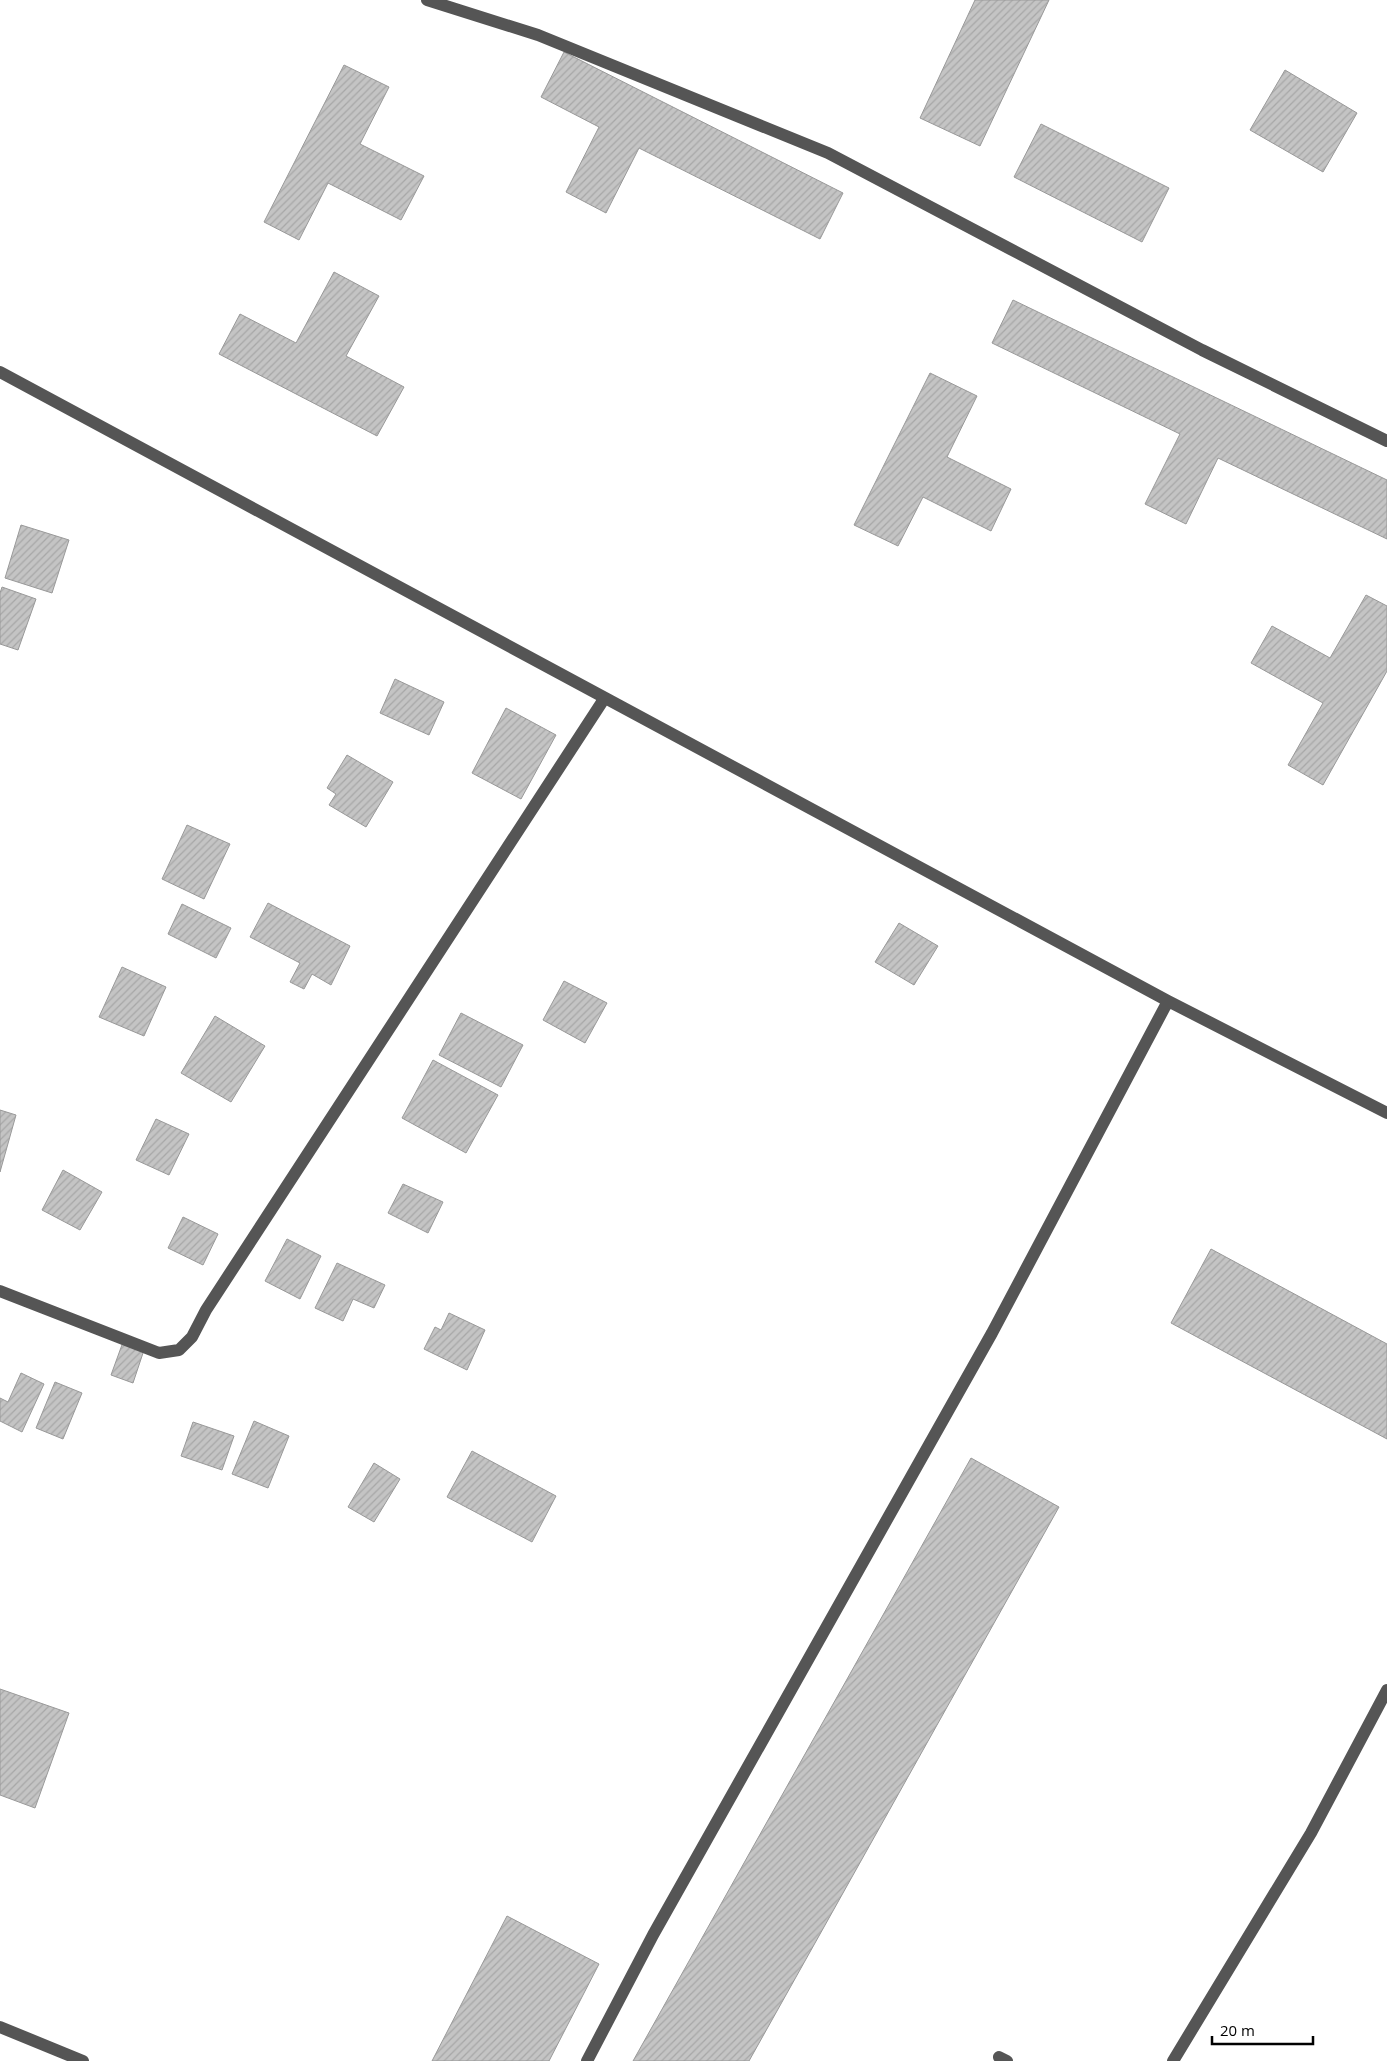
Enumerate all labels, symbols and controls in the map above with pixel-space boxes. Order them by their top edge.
scale bar [1212,2014,1313,2046]
text: 20 m [1220,2020,1255,2040]

